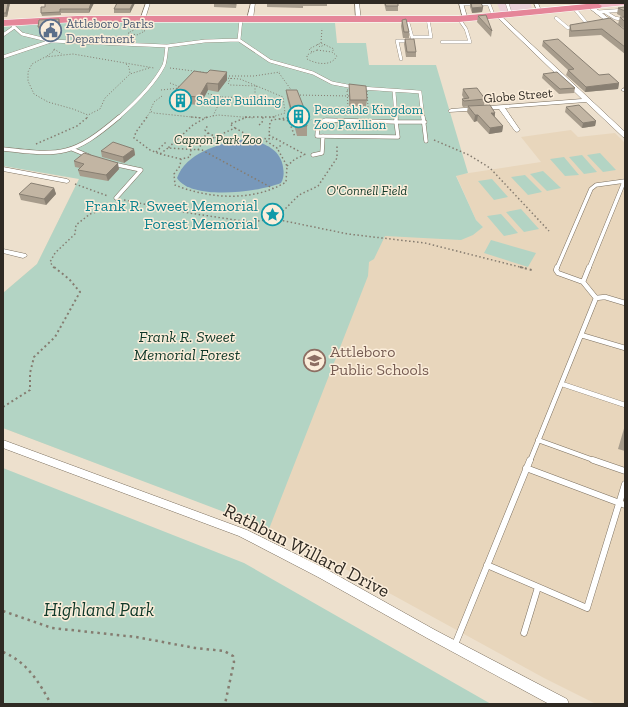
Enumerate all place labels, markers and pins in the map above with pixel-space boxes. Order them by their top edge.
place label: Attleboro Parks Department [66,16,154,46]
public building icon: Attleboro Parks Department [37,17,63,43]
building icon: Sadler Building [167,87,193,113]
place label: Sadler Building [196,93,282,108]
place label: Peaceable Kingdom Zoo Pavillion [314,102,424,132]
building icon: Peaceable Kingdom Zoo Pavillion [285,103,311,129]
place label: Frank R. Sweet Memorial Forest Memorial [85,196,258,233]
place icon: Frank R. Sweet Memorial Forest Memorial [260,201,286,227]
place label: Attleboro Public Schools [330,342,429,379]
school or university icon: Attleboro Public Schools [301,347,327,373]

